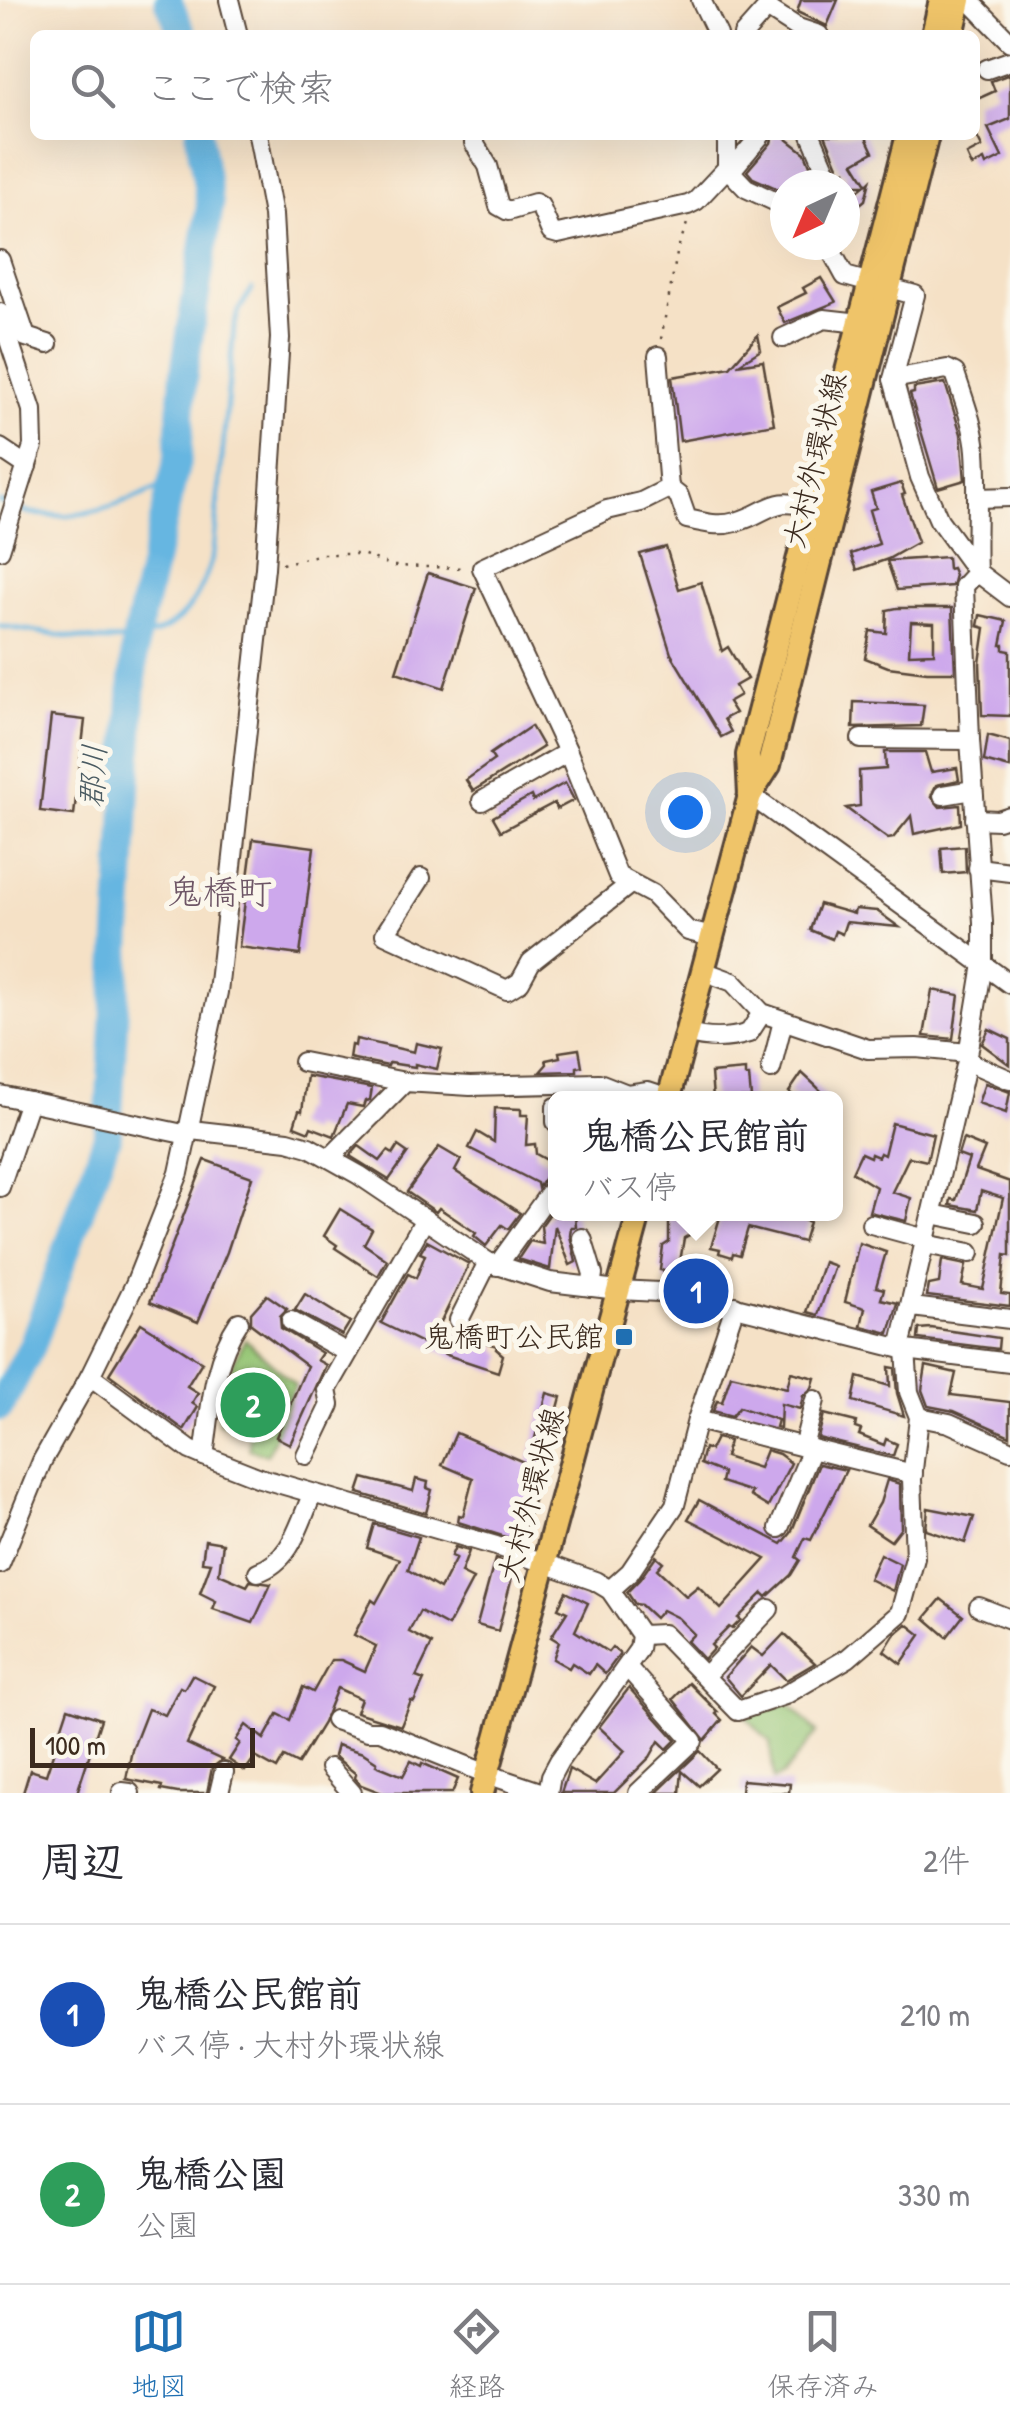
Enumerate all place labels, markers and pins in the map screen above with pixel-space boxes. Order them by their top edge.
pin: 1 [664,1254,728,1328]
place label: 鬼橋町公民館 [424,1316,604,1356]
marker: 鬼橋町公民館 [613,1326,635,1348]
pin: 2 [220,1368,286,1442]

